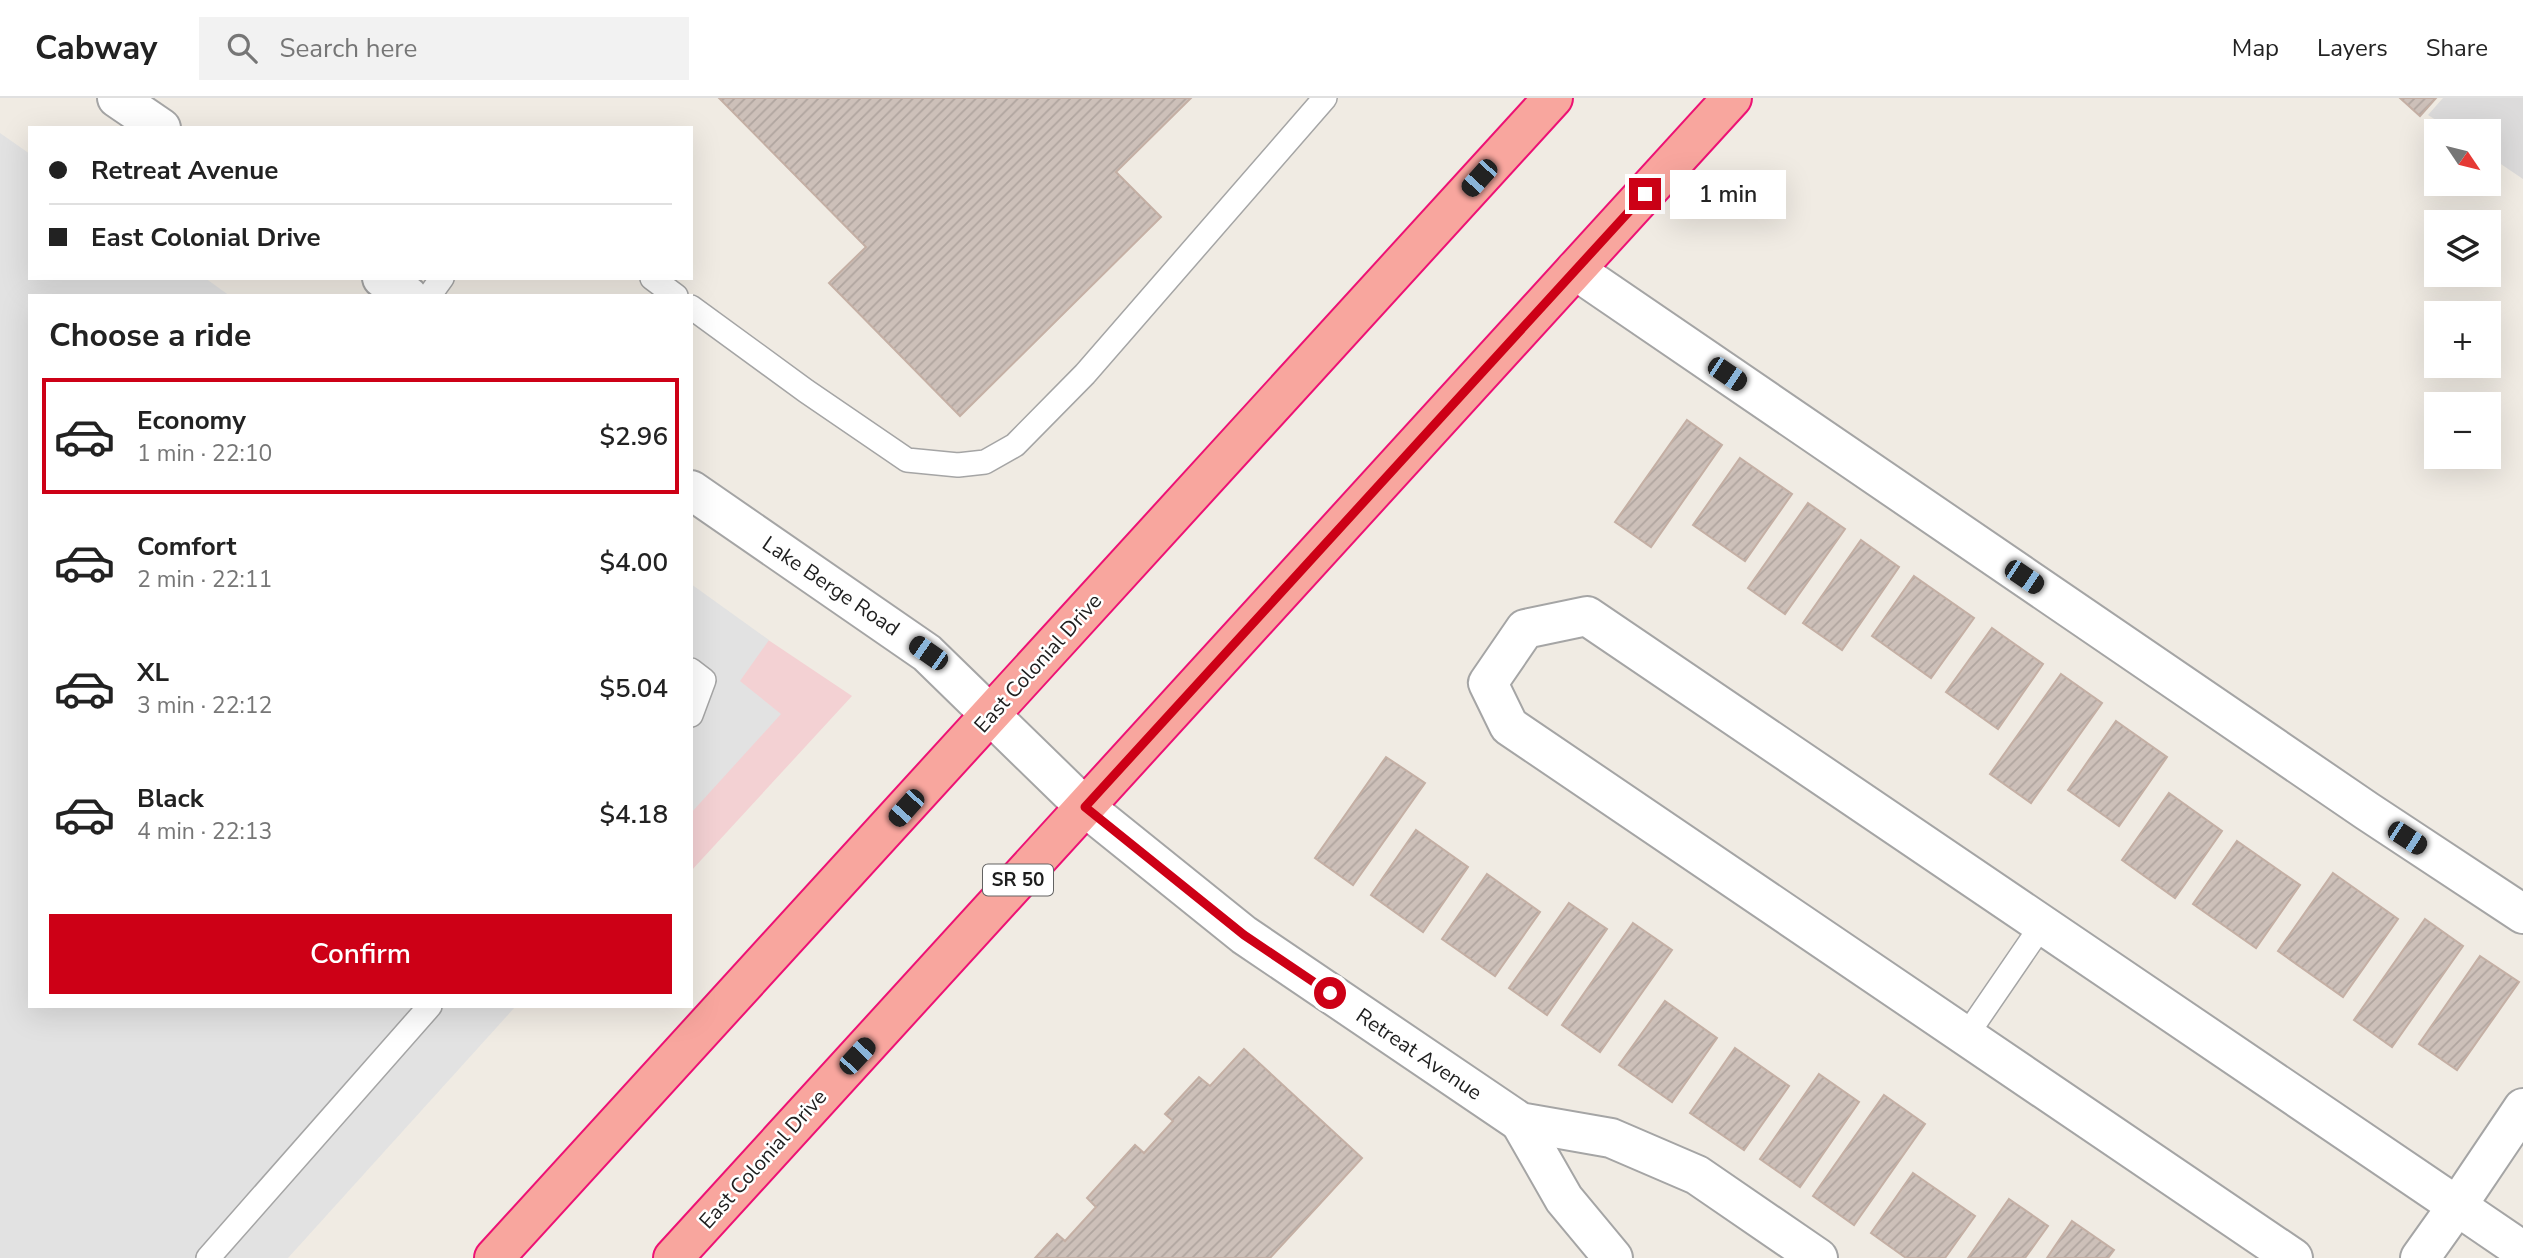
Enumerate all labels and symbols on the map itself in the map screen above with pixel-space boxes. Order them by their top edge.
north arrow [2424,119,2501,196]
car [1458,155,1501,201]
callout: 1 min [1670,170,1785,218]
route end [1629,178,1661,210]
car [1704,354,1751,394]
street label: Lake Berge Road [757,530,905,642]
car [2001,557,2048,597]
street label: East Colonial Drive [968,587,1108,739]
car [905,632,952,674]
car [885,785,928,831]
car [2384,818,2431,858]
road number: SR 50 [983,864,1053,895]
route start [1314,977,1346,1009]
street label: Retreat Avenue [1351,1002,1487,1106]
car [835,1033,880,1079]
street label: East Colonial Drive [693,1083,833,1235]

